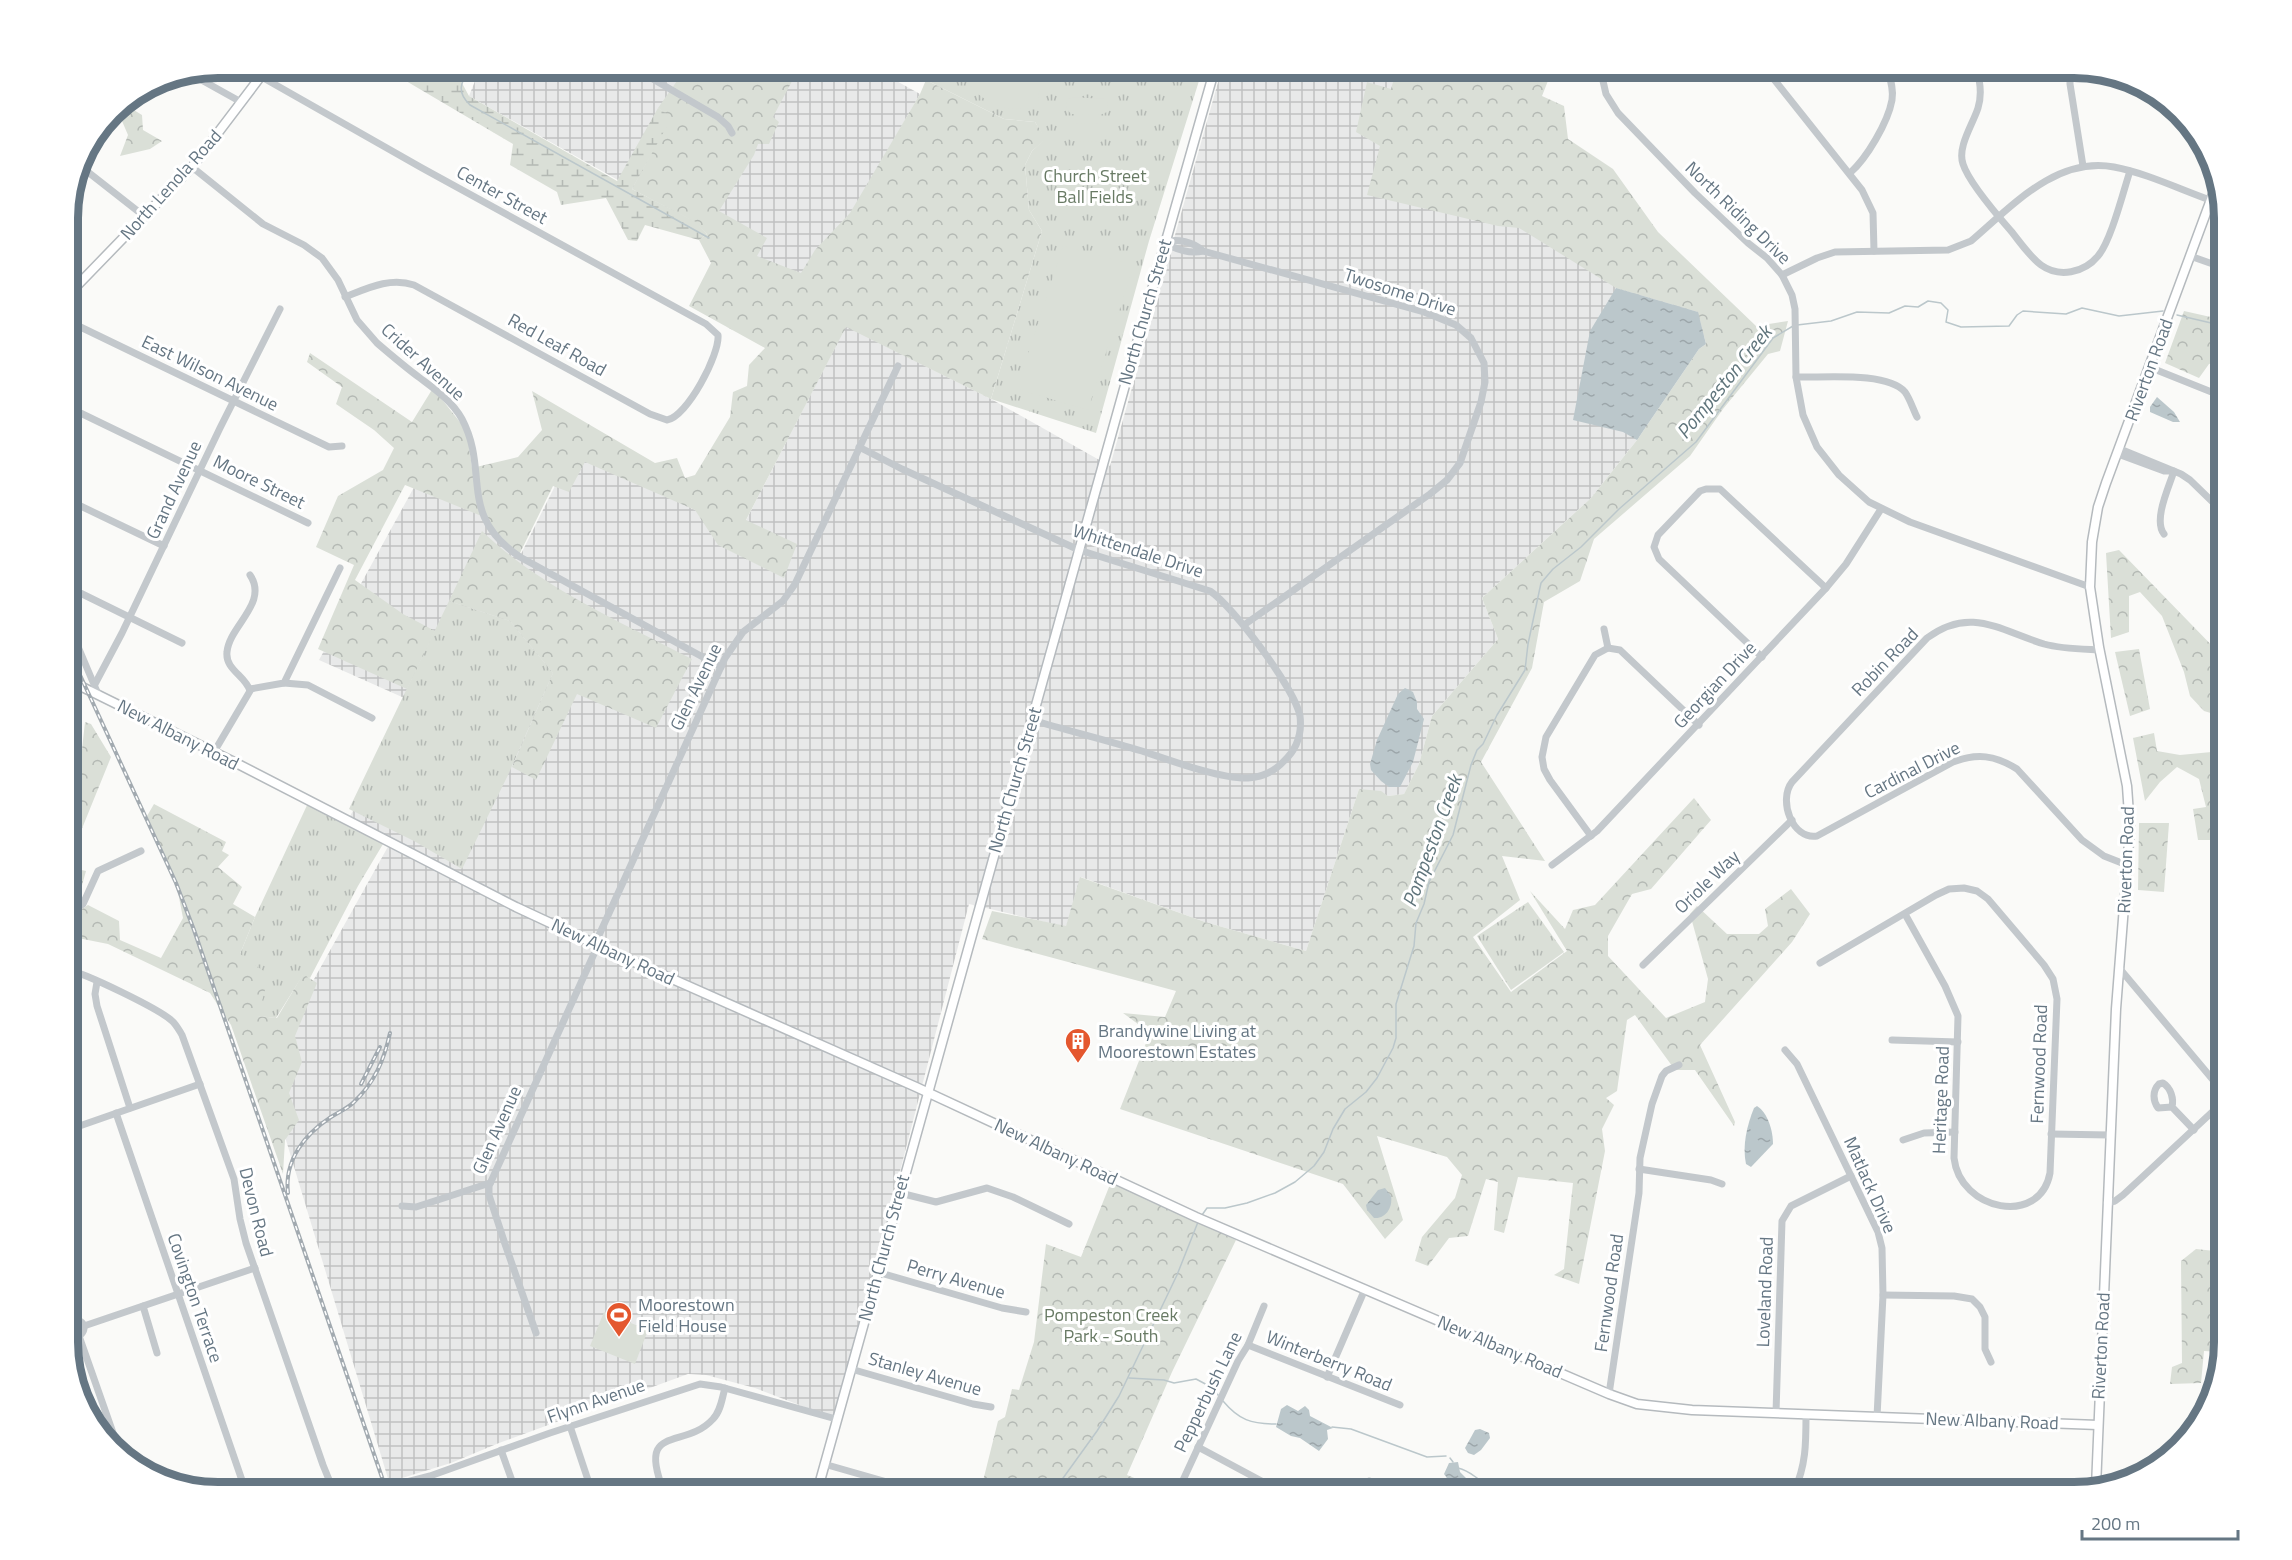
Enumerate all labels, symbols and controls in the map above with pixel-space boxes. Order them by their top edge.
street label: North Lenola Road [114,123,228,246]
street label: North Riding Drive [1679,155,1798,270]
street label: Center Street [452,158,553,231]
park label: Church Street Ball Fields [1044,162,1147,210]
street label: North Church Street [1111,235,1178,388]
street label: Twosome Drive [1340,261,1460,322]
street label: Red Leaf Road [503,306,611,383]
street label: Riverton Road [2118,315,2180,425]
street label: Crider Avenue [375,316,471,407]
water label: Pompeston Creek [1668,317,1780,445]
street label: East Wilson Avenue [137,328,283,417]
street label: Grand Avenue [139,436,208,543]
street label: Moore Street [209,448,310,516]
street label: Whittendale Drive [1069,517,1207,584]
street label: Robin Road [1845,621,1924,702]
street label: Georgian Drive [1667,635,1762,734]
street label: Glen Avenue [663,639,728,735]
street label: New Albany Road [113,692,244,777]
street label: North Church Street [981,703,1048,856]
street label: Cardinal Drive [1859,734,1964,805]
water label: Pompeston Creek [1393,769,1470,911]
street label: Riverton Road [2110,806,2141,914]
street label: Oriole Way [1668,843,1746,920]
street label: New Albany Road [547,911,679,992]
street label: Fernwood Road [2023,1004,2054,1124]
place label: Brandywine Living at Moorestown Estates [1098,1017,1257,1065]
building icon: Brandywine Living at Moorestown Estates [1063,1026,1093,1064]
street label: Heritage Road [1925,1046,1956,1154]
street label: Glen Avenue [465,1081,528,1178]
street label: New Albany Road [990,1111,1122,1192]
street label: Matlack Drive [1837,1132,1904,1238]
street label: Devon Road [232,1164,281,1259]
street label: North Church Street [851,1171,916,1324]
street label: Covington Terrace [161,1230,230,1366]
street label: Fernwood Road [1587,1232,1630,1354]
street label: Loveland Road [1749,1236,1780,1348]
street label: Perry Avenue [904,1252,1008,1305]
place label: Moorestown Field House [638,1291,735,1339]
street label: Riverton Road [2084,1292,2117,1400]
sports icon: Moorestown Field House [604,1300,634,1338]
park label: Pompeston Creek Park - South [1044,1301,1178,1349]
street label: New Albany Road [1434,1308,1567,1385]
street label: Winterberry Road [1262,1323,1396,1398]
street label: Pepperbush Lane [1167,1327,1248,1457]
street label: Stanley Avenue [865,1344,985,1403]
street label: Flynn Avenue [543,1371,648,1430]
street label: New Albany Road [1925,1405,2059,1436]
scale bar [2082,1503,2238,1541]
text: 200 m [2091,1510,2140,1537]

